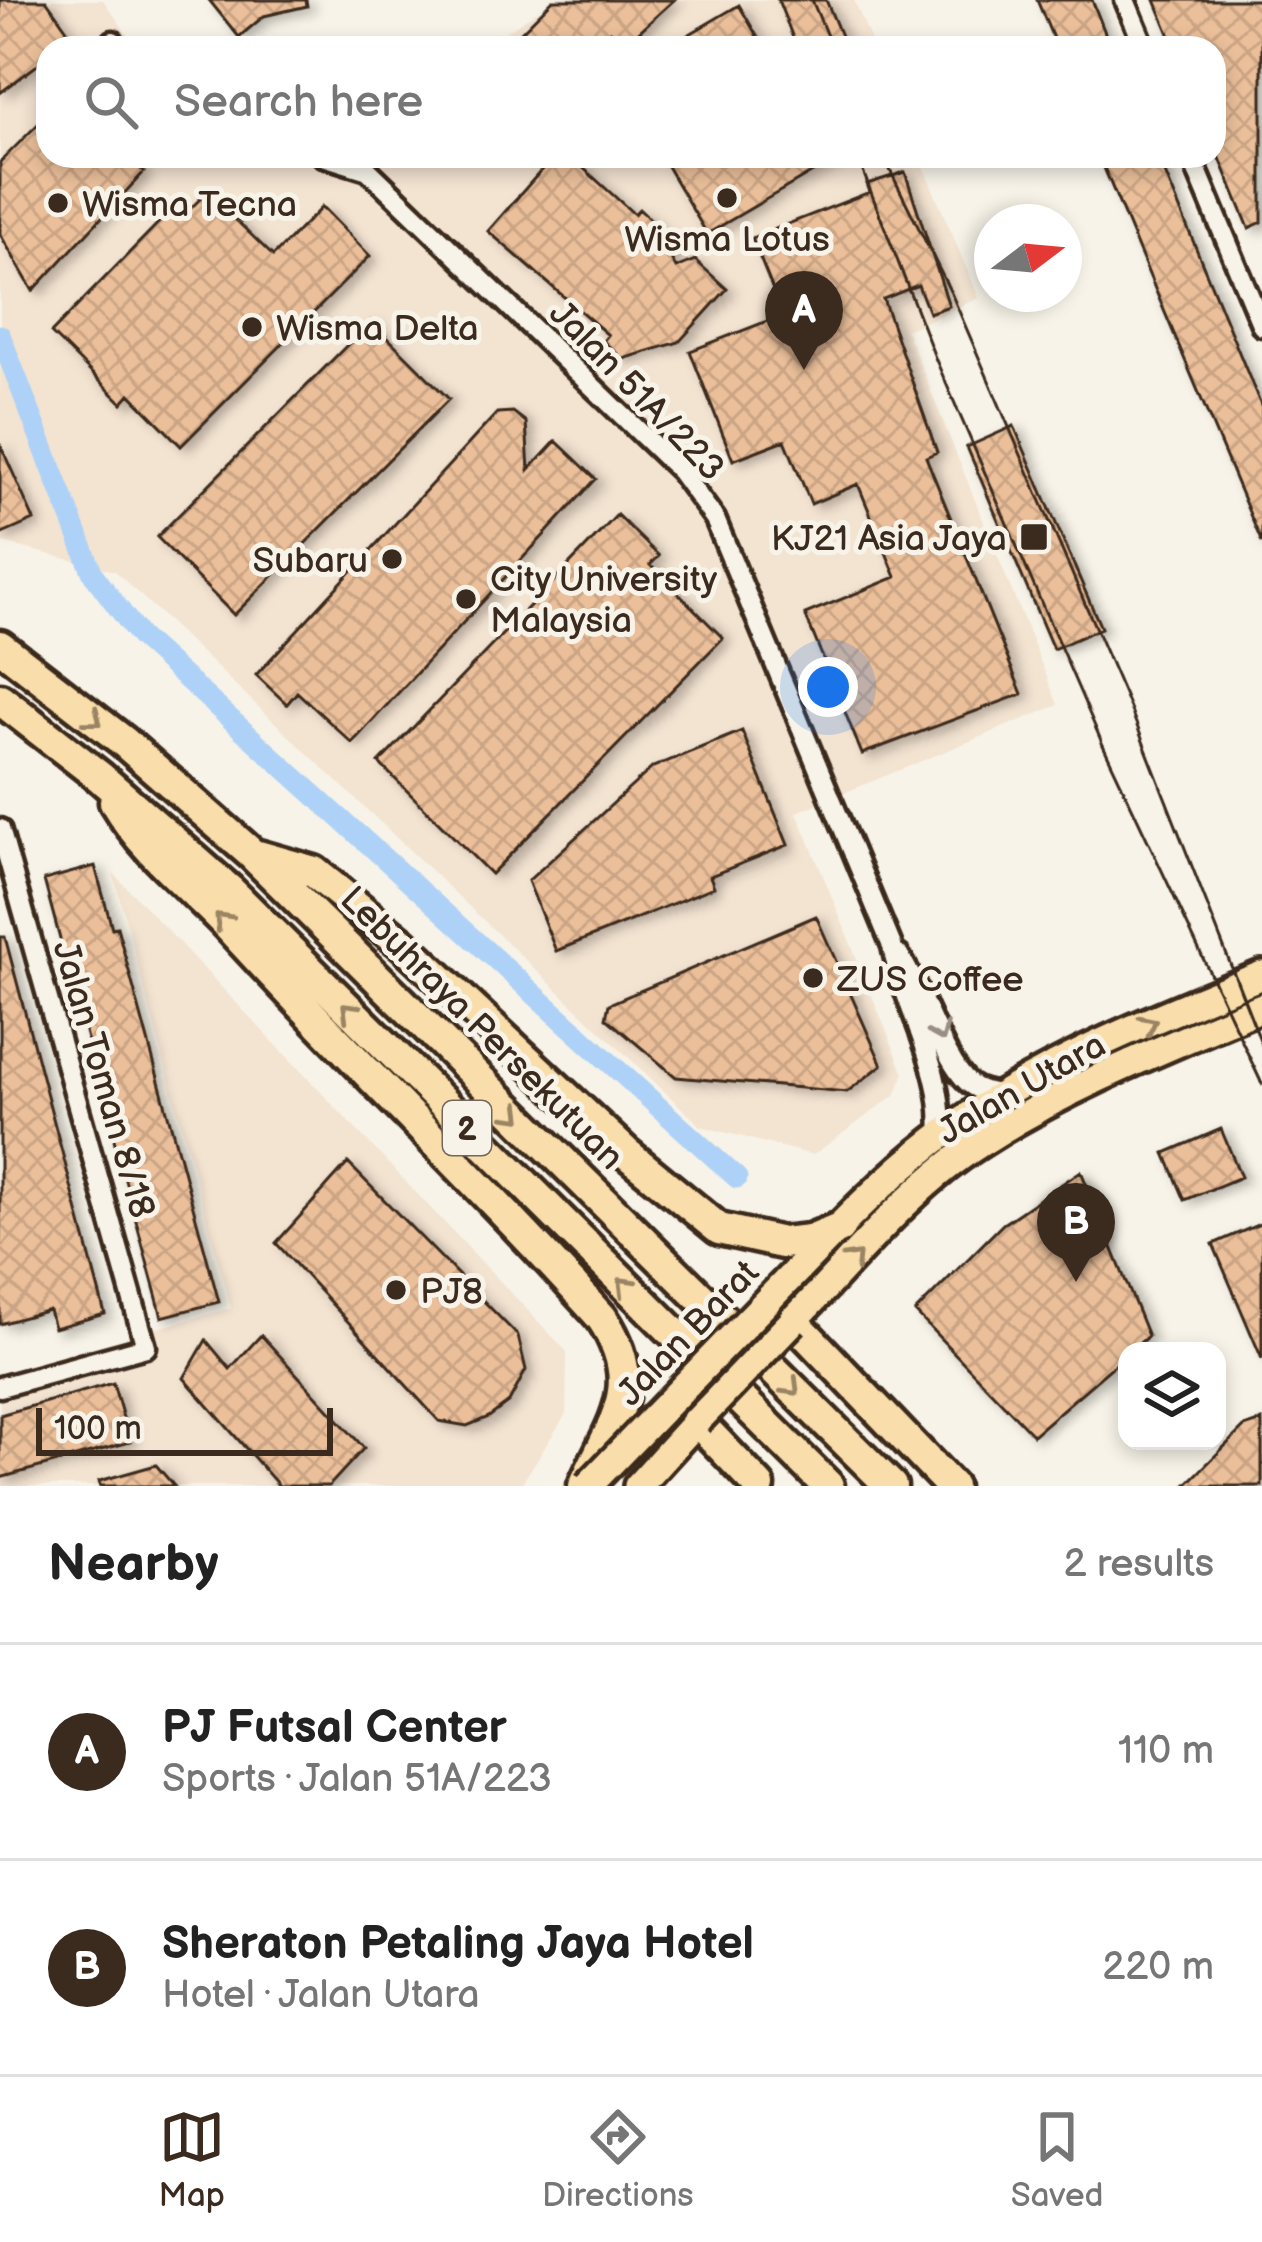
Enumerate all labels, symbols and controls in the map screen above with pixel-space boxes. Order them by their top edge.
search box [36,36,1226,168]
icon: search [78,69,144,135]
text: Search here [174,75,423,130]
place label: Wisma Tecna [82,184,297,227]
marker: Wisma Lotus [714,185,740,211]
marker: Wisma Tecna [45,190,71,216]
north arrow [974,204,1082,312]
place label: Wisma Lotus [624,219,830,262]
pin: A [765,271,843,370]
street label: Jalan 51A/223 [540,293,733,491]
place label: Wisma Delta [276,308,479,351]
marker: Wisma Delta [239,314,265,340]
place label: KJ21 Asia Jaya [771,518,1007,561]
marker: KJ21 Asia Jaya [1018,521,1050,553]
place label: Subaru [252,540,368,583]
marker: Subaru [379,546,405,572]
place label: City University Malaysia [490,559,718,643]
marker: City University Malaysia [453,586,479,612]
your location [798,657,858,717]
one-way arrow [81,705,103,726]
street label: Lebuhraya Persekutuan [331,878,632,1179]
one-way arrow [214,912,236,933]
street label: Jalan Toman 8/18 [42,936,163,1223]
place label: ZUS Coffee [836,959,1024,1002]
marker: ZUS Coffee [800,965,826,991]
one-way arrow [341,1002,363,1024]
one-way arrow [1137,1015,1159,1038]
one-way arrow [926,1021,950,1042]
street label: Jalan Utara [931,1024,1114,1154]
one-way arrow [501,1100,523,1122]
road number: 2 [443,1101,491,1155]
pin: B [1037,1183,1115,1282]
one-way arrow [839,1251,861,1273]
street label: Jalan Barat [609,1252,769,1415]
place label: PJ8 [420,1271,483,1314]
marker: PJ8 [383,1277,409,1303]
one-way arrow [617,1278,639,1300]
map controls [1118,1342,1226,1450]
button: layers [1118,1342,1226,1450]
one-way arrow [778,1374,800,1396]
scale bar [36,1402,333,1455]
text: 100 m [54,1409,142,1449]
text: Nearby [48,1534,219,1595]
text: 2 results [1063,1541,1214,1588]
text: PJ Futsal Center [162,1701,507,1756]
text: A [75,1728,99,1775]
text: 110 m [1118,1728,1214,1775]
text: Sports · Jalan 51A/223 [162,1756,552,1803]
text: Sheraton Petaling Jaya Hotel [162,1917,754,1972]
text: B [73,1944,101,1991]
text: 220 m [1102,1944,1214,1991]
text: Hotel · Jalan Utara [162,1972,480,2019]
tab: Map [159,2104,225,2216]
tab: Directions [542,2104,694,2216]
tab: Saved [1011,2104,1103,2216]

